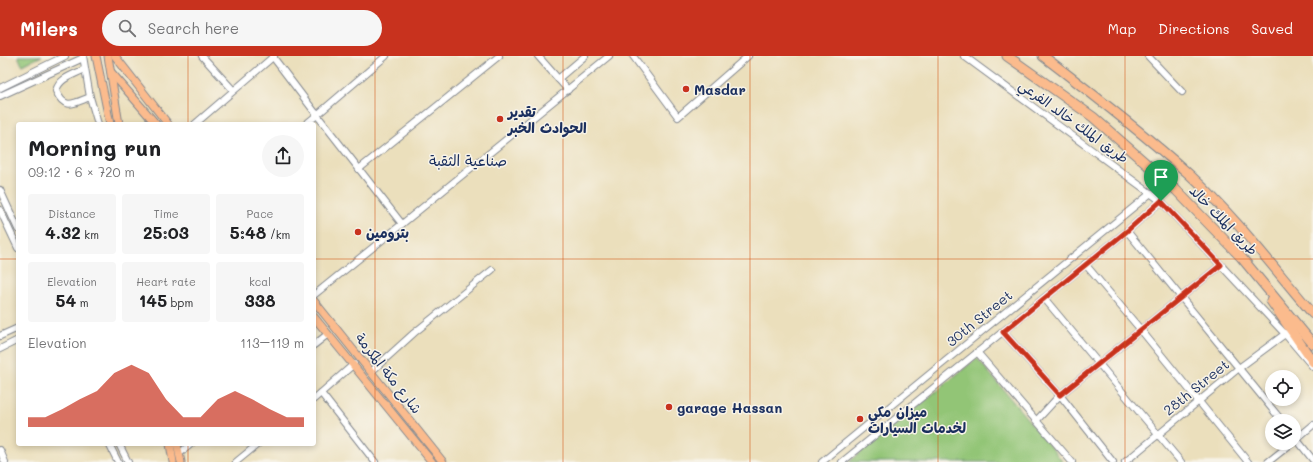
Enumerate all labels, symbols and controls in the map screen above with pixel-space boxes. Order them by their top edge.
search box [102,10,382,46]
text: Milers [20,16,78,41]
icon: search [116,17,138,39]
text: Search here [148,18,239,38]
text: Map [1108,19,1136,38]
text: Directions [1158,19,1229,38]
text: Saved [1251,19,1293,38]
street label: طريق الملك خالد الفرعي [1013,75,1133,170]
place label: Masdar [694,80,746,99]
marker: Masdar [681,84,691,94]
place label: تقدير الحوادث الخبر [506,102,587,138]
marker: تقدير الحوادث الخبر [495,114,505,124]
text: Morning run [28,133,161,162]
button: share [262,135,304,177]
district label: صناعية الثقبة [429,150,507,170]
pin [1144,160,1178,201]
text: 09:12 · 6 × 720 m [28,163,135,180]
icon: arrive [1150,166,1172,188]
street label: طريق الملك خالد [1186,181,1262,259]
text: Distance [48,206,96,221]
text: Time [153,206,179,221]
text: Pace [247,206,273,221]
text: 4.32 [45,221,81,243]
text: 25:03 [143,221,189,243]
text: 5:48 [230,221,266,243]
place label: بترومين [366,223,409,242]
text: km [81,227,99,242]
text: /km [266,227,290,242]
marker: بترومين [353,227,363,237]
text: Elevation [47,274,97,289]
text: Heart rate [136,274,196,289]
text: kcal [249,274,271,289]
street label: 30th Street [942,285,1016,351]
text: 54 [55,289,76,311]
text: 145 [139,289,167,311]
text: 338 [245,289,275,311]
text: m [76,295,89,310]
text: bpm [167,295,193,310]
street label: شارع مكة المكرمة [351,329,427,418]
text: Elevation [28,334,86,351]
text: 113–119 m [240,334,304,351]
street label: 28th Street [1159,355,1233,419]
map controls [1265,370,1301,450]
button: locate [1265,370,1301,406]
place label: garage Hassan [677,398,782,417]
marker: garage Hassan [664,402,674,412]
place label: ميزان مكي لخدمات السيارات [868,402,966,437]
marker: ميزان مكي لخدمات السيارات [855,414,865,424]
button: layers [1265,414,1301,450]

